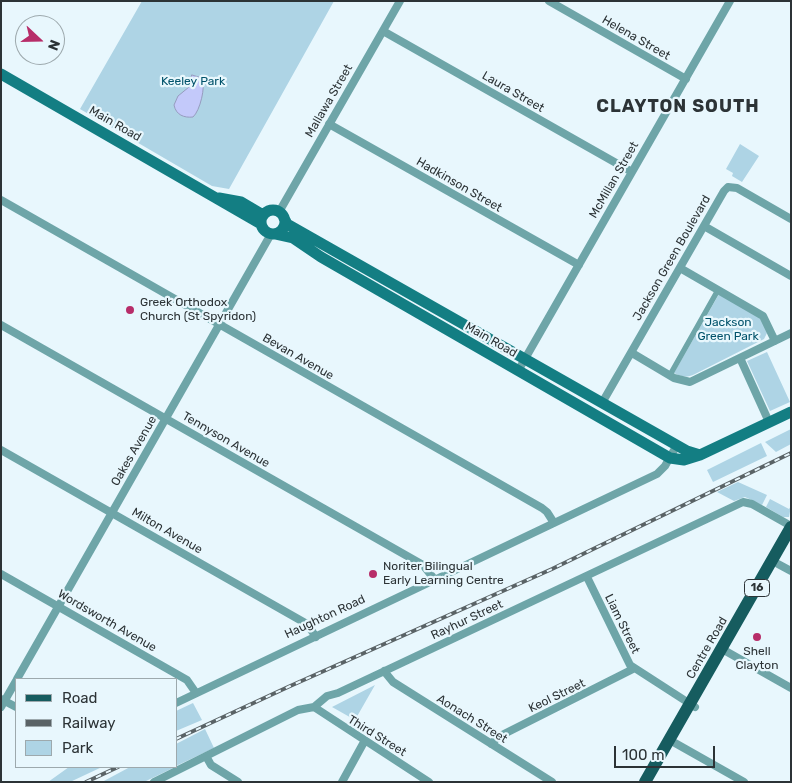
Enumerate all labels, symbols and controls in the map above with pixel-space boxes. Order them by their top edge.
street label: Helena Street [599,13,673,63]
north arrow [15,15,65,65]
text: N [44,37,63,53]
street label: Mallawa Street [302,62,356,140]
street label: Laura Street [479,68,547,116]
park label: Keeley Park [161,75,225,89]
district label: CLAYTON SOUTH [595,96,761,118]
street label: Main Road [86,103,144,145]
street label: McMillan Street [586,139,642,221]
street label: Hadkinson Street [414,155,504,215]
street label: Jackson Green Boulevard [630,193,714,323]
place label: Greek Orthodox Church (St Spyridon) [140,296,256,324]
marker: Greek Orthodox Church (St Spyridon) [124,304,136,316]
park label: Jackson Green Park [697,316,759,344]
street label: Main Road [462,319,520,361]
street label: Bevan Avenue [260,331,336,383]
street label: Tennyson Avenue [180,409,272,471]
street label: Oakes Avenue [108,413,160,489]
street label: Milton Avenue [129,505,205,557]
place label: Noriter Bilingual Early Learning Centre [383,560,504,588]
marker: Noriter Bilingual Early Learning Centre [367,568,379,580]
road number: 16 [744,580,770,596]
street label: Wordsworth Avenue [55,587,159,655]
street label: Haughton Road [283,592,367,642]
street label: Liam Street [601,592,643,656]
street label: Rayhur Street [429,597,505,643]
street label: Centre Road [683,614,731,682]
marker: Shell Clayton [751,631,763,643]
place label: Shell Clayton [736,645,778,673]
street label: Keol Street [526,676,588,716]
legend [15,678,178,768]
text: Road [62,689,98,707]
street label: Aonach Street [434,692,510,746]
street label: Third Street [345,712,409,760]
text: Railway [62,714,116,732]
scale bar [617,736,718,768]
text: Park [62,739,93,757]
text: 100 m [622,746,664,764]

